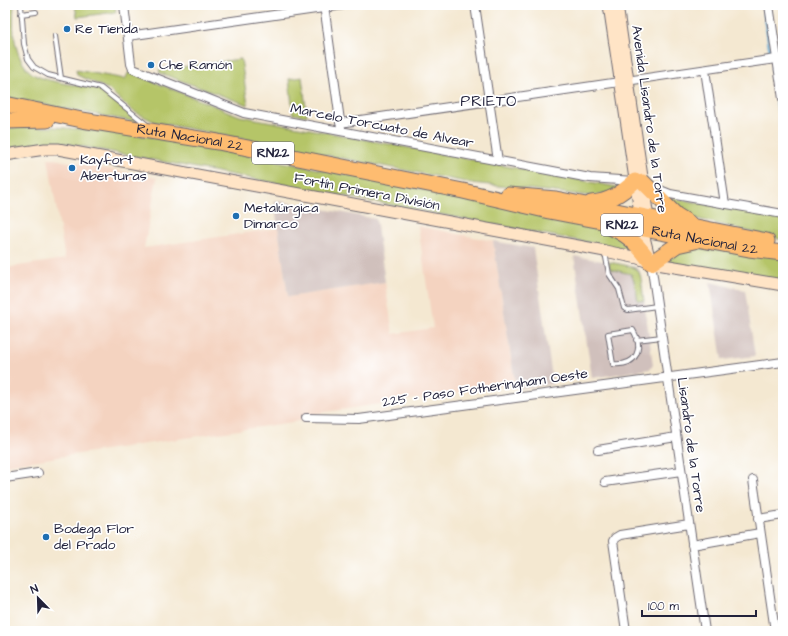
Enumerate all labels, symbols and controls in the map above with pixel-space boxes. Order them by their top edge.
place label: Re Tienda [75,19,138,39]
marker: Re Tienda [62,24,72,34]
street label: Avenida Lisandro de la Torre [626,24,672,214]
place label: Che Ramón [159,55,232,75]
marker: Che Ramón [146,60,156,70]
district label: PRIETO [461,91,517,112]
street label: Marcelo Torcuato de Alvear [289,98,476,154]
street label: Ruta Nacional 22 [135,119,245,157]
road number: RN22 [252,142,294,164]
place label: Kayfort Aberturas [80,150,147,186]
marker: Kayfort Aberturas [67,163,77,173]
street label: Fortín Primera División [292,168,442,216]
place label: Metalúrgica Dimarco [244,198,318,234]
marker: Metalúrgica Dimarco [231,211,241,221]
road number: RN22 [601,214,643,236]
street label: Ruta Nacional 22 [650,221,759,260]
street label: 225 - Paso Fotheringham Oeste [381,364,590,412]
street label: Lisandro de la Torre [672,376,710,514]
place label: Bodega Flor del Prado [54,519,134,555]
marker: Bodega Flor del Prado [41,532,51,542]
north arrow [18,578,58,618]
text: N [28,581,40,598]
scale bar [642,592,756,618]
text: 100 m [648,598,679,615]

